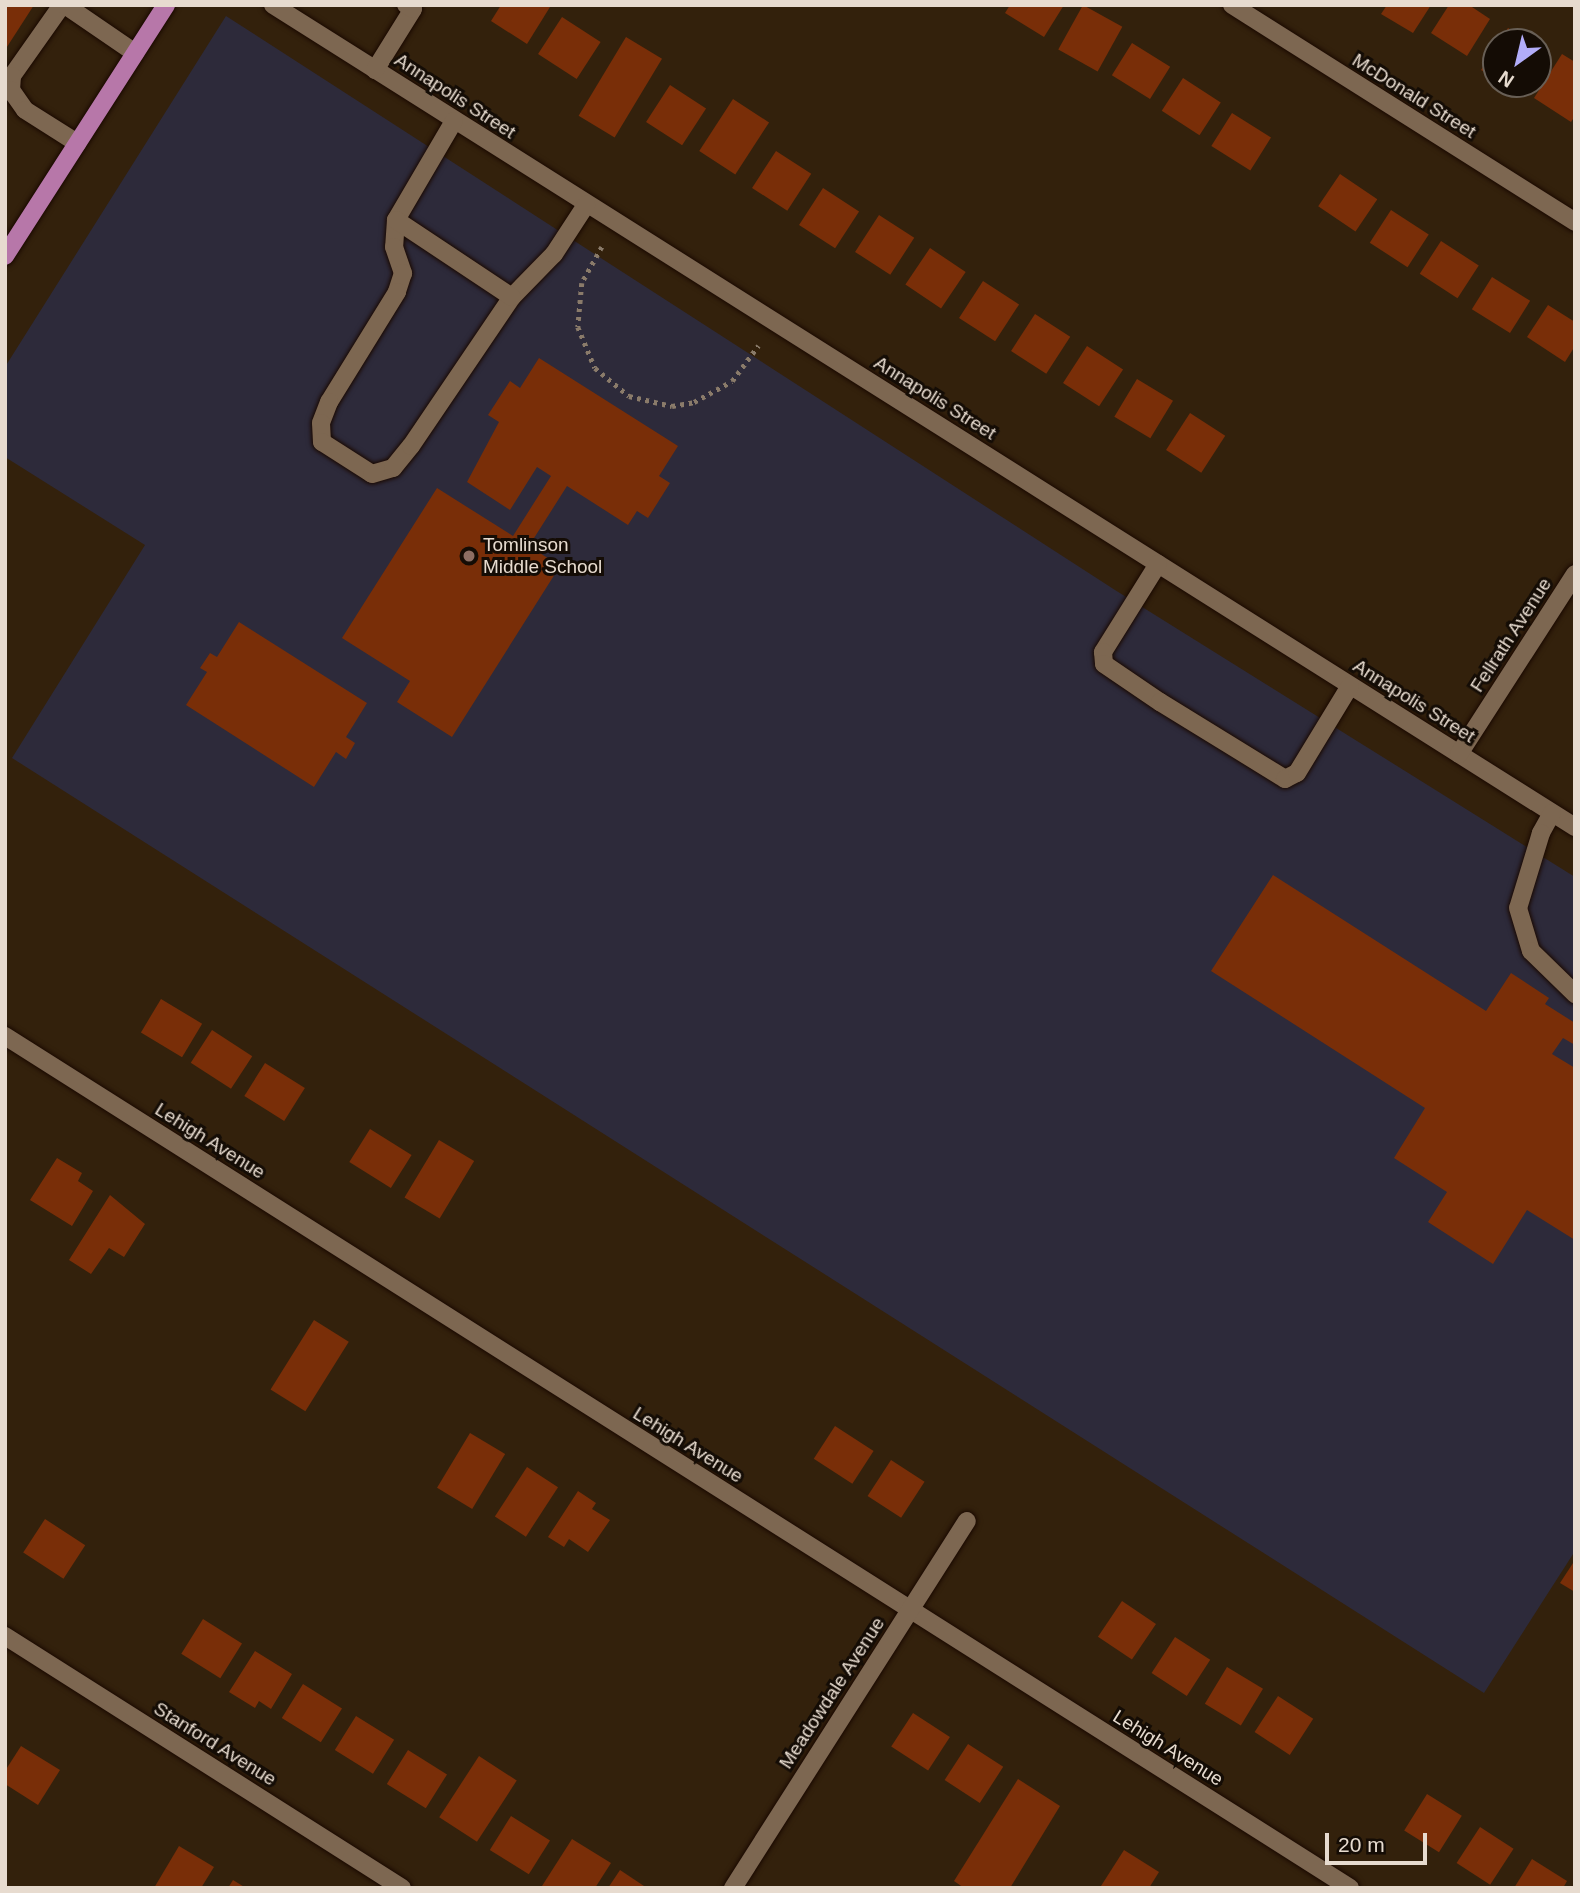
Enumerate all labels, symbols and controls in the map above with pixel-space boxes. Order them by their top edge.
north arrow [1482,28,1552,98]
street label: Annapolis Street [390,48,520,144]
street label: McDonald Street [1348,49,1480,143]
text: N [1495,67,1518,92]
street label: Annapolis Street [870,351,1000,445]
place label: Tomlinson Middle School [483,534,602,578]
marker: Tomlinson Middle School [461,548,477,564]
street label: Fellrath Avenue [1465,573,1557,697]
street label: Annapolis Street [1349,654,1479,748]
street label: Lehigh Avenue [150,1098,270,1184]
street label: Lehigh Avenue [628,1402,748,1488]
street label: Meadowdale Avenue [774,1613,890,1773]
street label: Stanford Avenue [149,1697,281,1791]
street label: Lehigh Avenue [1108,1705,1228,1791]
scale bar [1328,1820,1430,1864]
text: 20 m [1338,1833,1385,1856]

